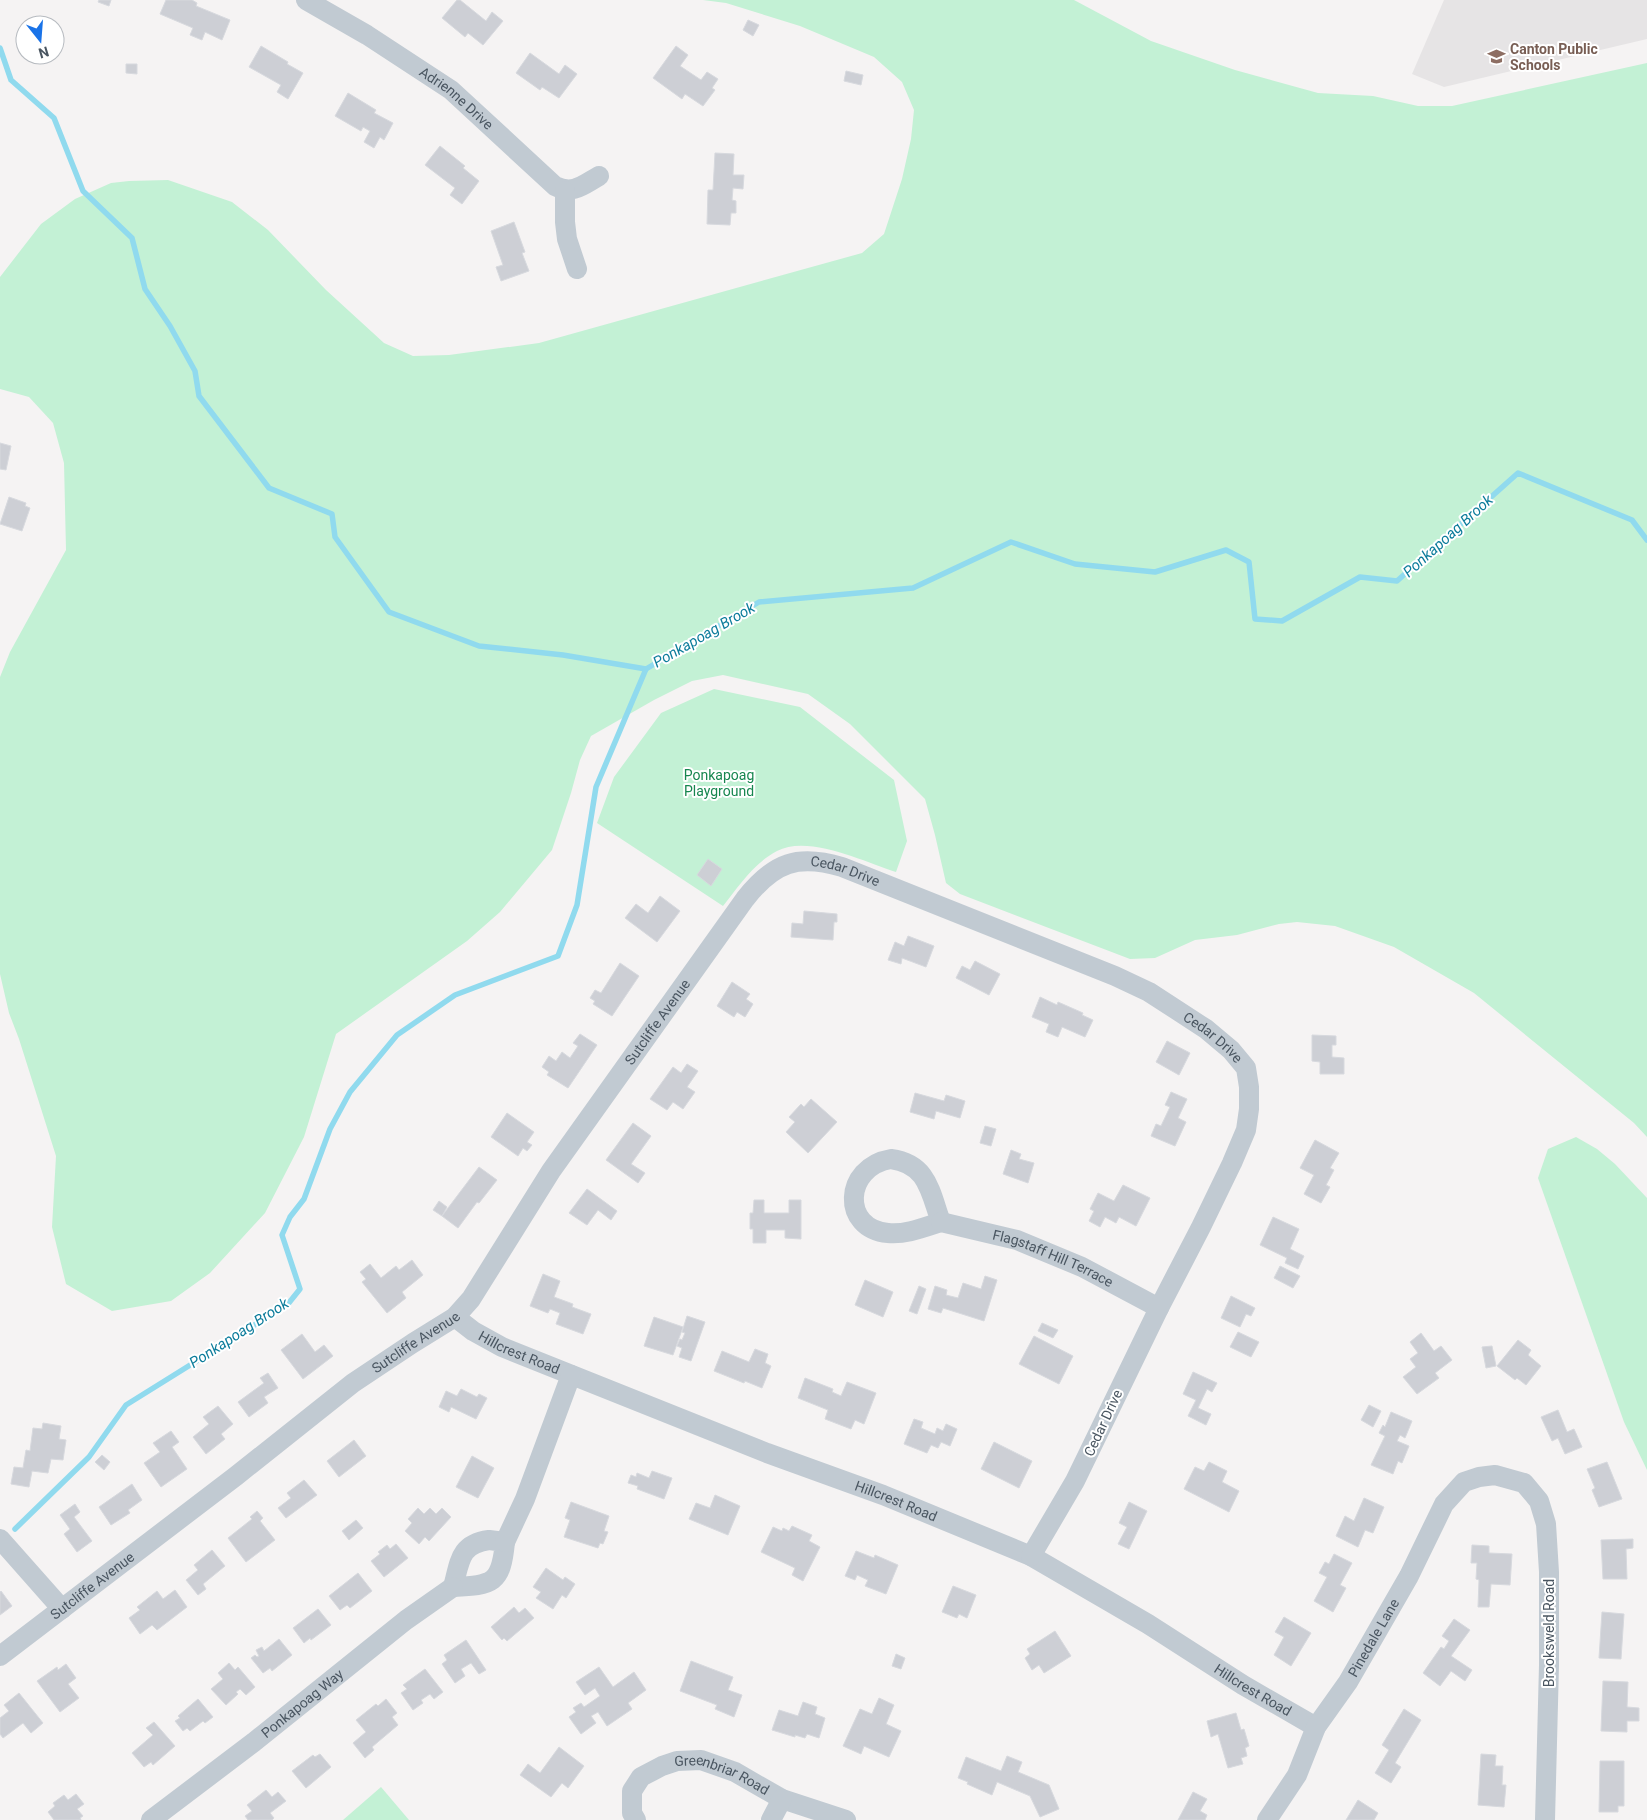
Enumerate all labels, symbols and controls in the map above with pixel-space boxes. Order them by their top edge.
north arrow [15,15,65,65]
place label: Canton Public Schools [1510,41,1598,73]
text: N [37,43,51,62]
school or university icon: Canton Public Schools [1486,47,1506,67]
street label: Adrienne Drive [417,64,496,133]
water label: Ponkapoag Brook [1399,490,1497,581]
water label: Ponkapoag Brook [650,598,759,671]
park label: Ponkapoag Playground [684,767,754,799]
street label: Cedar Drive [810,853,882,889]
street label: Sutcliffe Avenue [622,976,693,1068]
street label: Cedar Drive [1180,1009,1246,1066]
street label: Flagstaff Hill Terrace [991,1226,1116,1290]
water label: Ponkapoag Brook [186,1294,293,1372]
street label: Sutcliffe Avenue [369,1309,463,1376]
street label: Hillcrest Road [476,1328,562,1377]
street label: Cedar Drive [1081,1387,1125,1459]
street label: Hillcrest Road [853,1478,940,1524]
street label: Sutcliffe Avenue [47,1549,137,1623]
street label: Brooksweld Road [1541,1579,1557,1687]
street label: Pinedale Lane [1345,1596,1402,1680]
street label: Hillcrest Road [1211,1661,1294,1719]
street label: Ponkapoag Way [258,1665,347,1741]
street label: Greenbriar Road [674,1752,772,1798]

